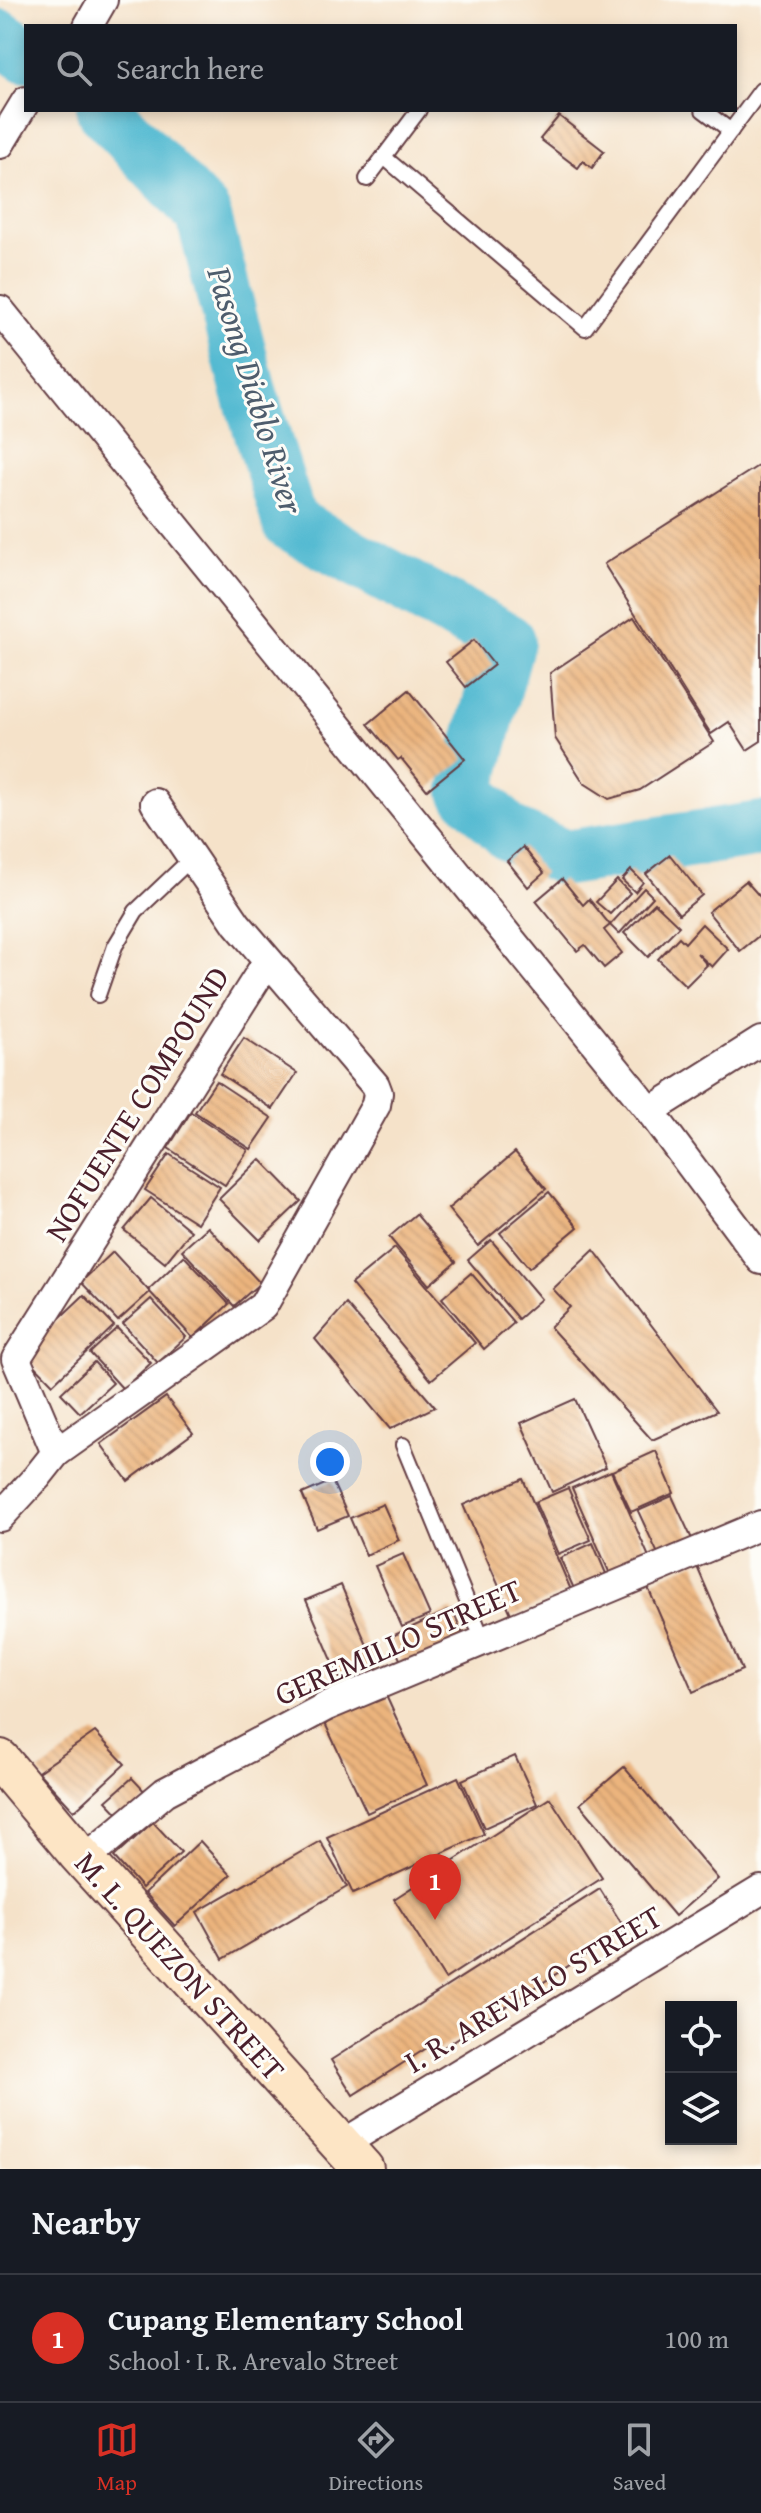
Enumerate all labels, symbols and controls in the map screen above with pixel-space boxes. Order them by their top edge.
search box [24,24,737,112]
icon: search [52,46,96,90]
text: Search here [116,46,264,90]
water label: Pasong Diablo River [195,259,318,521]
street label: NOFUENTE COMPOUND [33,957,240,1250]
your location [310,1442,350,1482]
street label: GEREMILLO STREET [267,1566,529,1717]
street label: M. L. QUEZON STREET [64,1840,297,2091]
pin: 1 [409,1854,461,1920]
street label: I. R. AREVALO STREET [395,1893,671,2084]
map controls [665,2001,737,2145]
button: locate [665,2001,737,2073]
button: layers [665,2073,737,2145]
text: Nearby [32,2197,141,2246]
text: Cupang Elementary School [108,2297,464,2341]
text: 1 [51,2319,65,2358]
text: 100 m [664,2319,729,2358]
text: School · I. R. Arevalo Street [108,2341,398,2380]
tab: Map [95,2418,139,2498]
tab: Directions [329,2418,423,2498]
tab: Saved [613,2418,666,2498]

